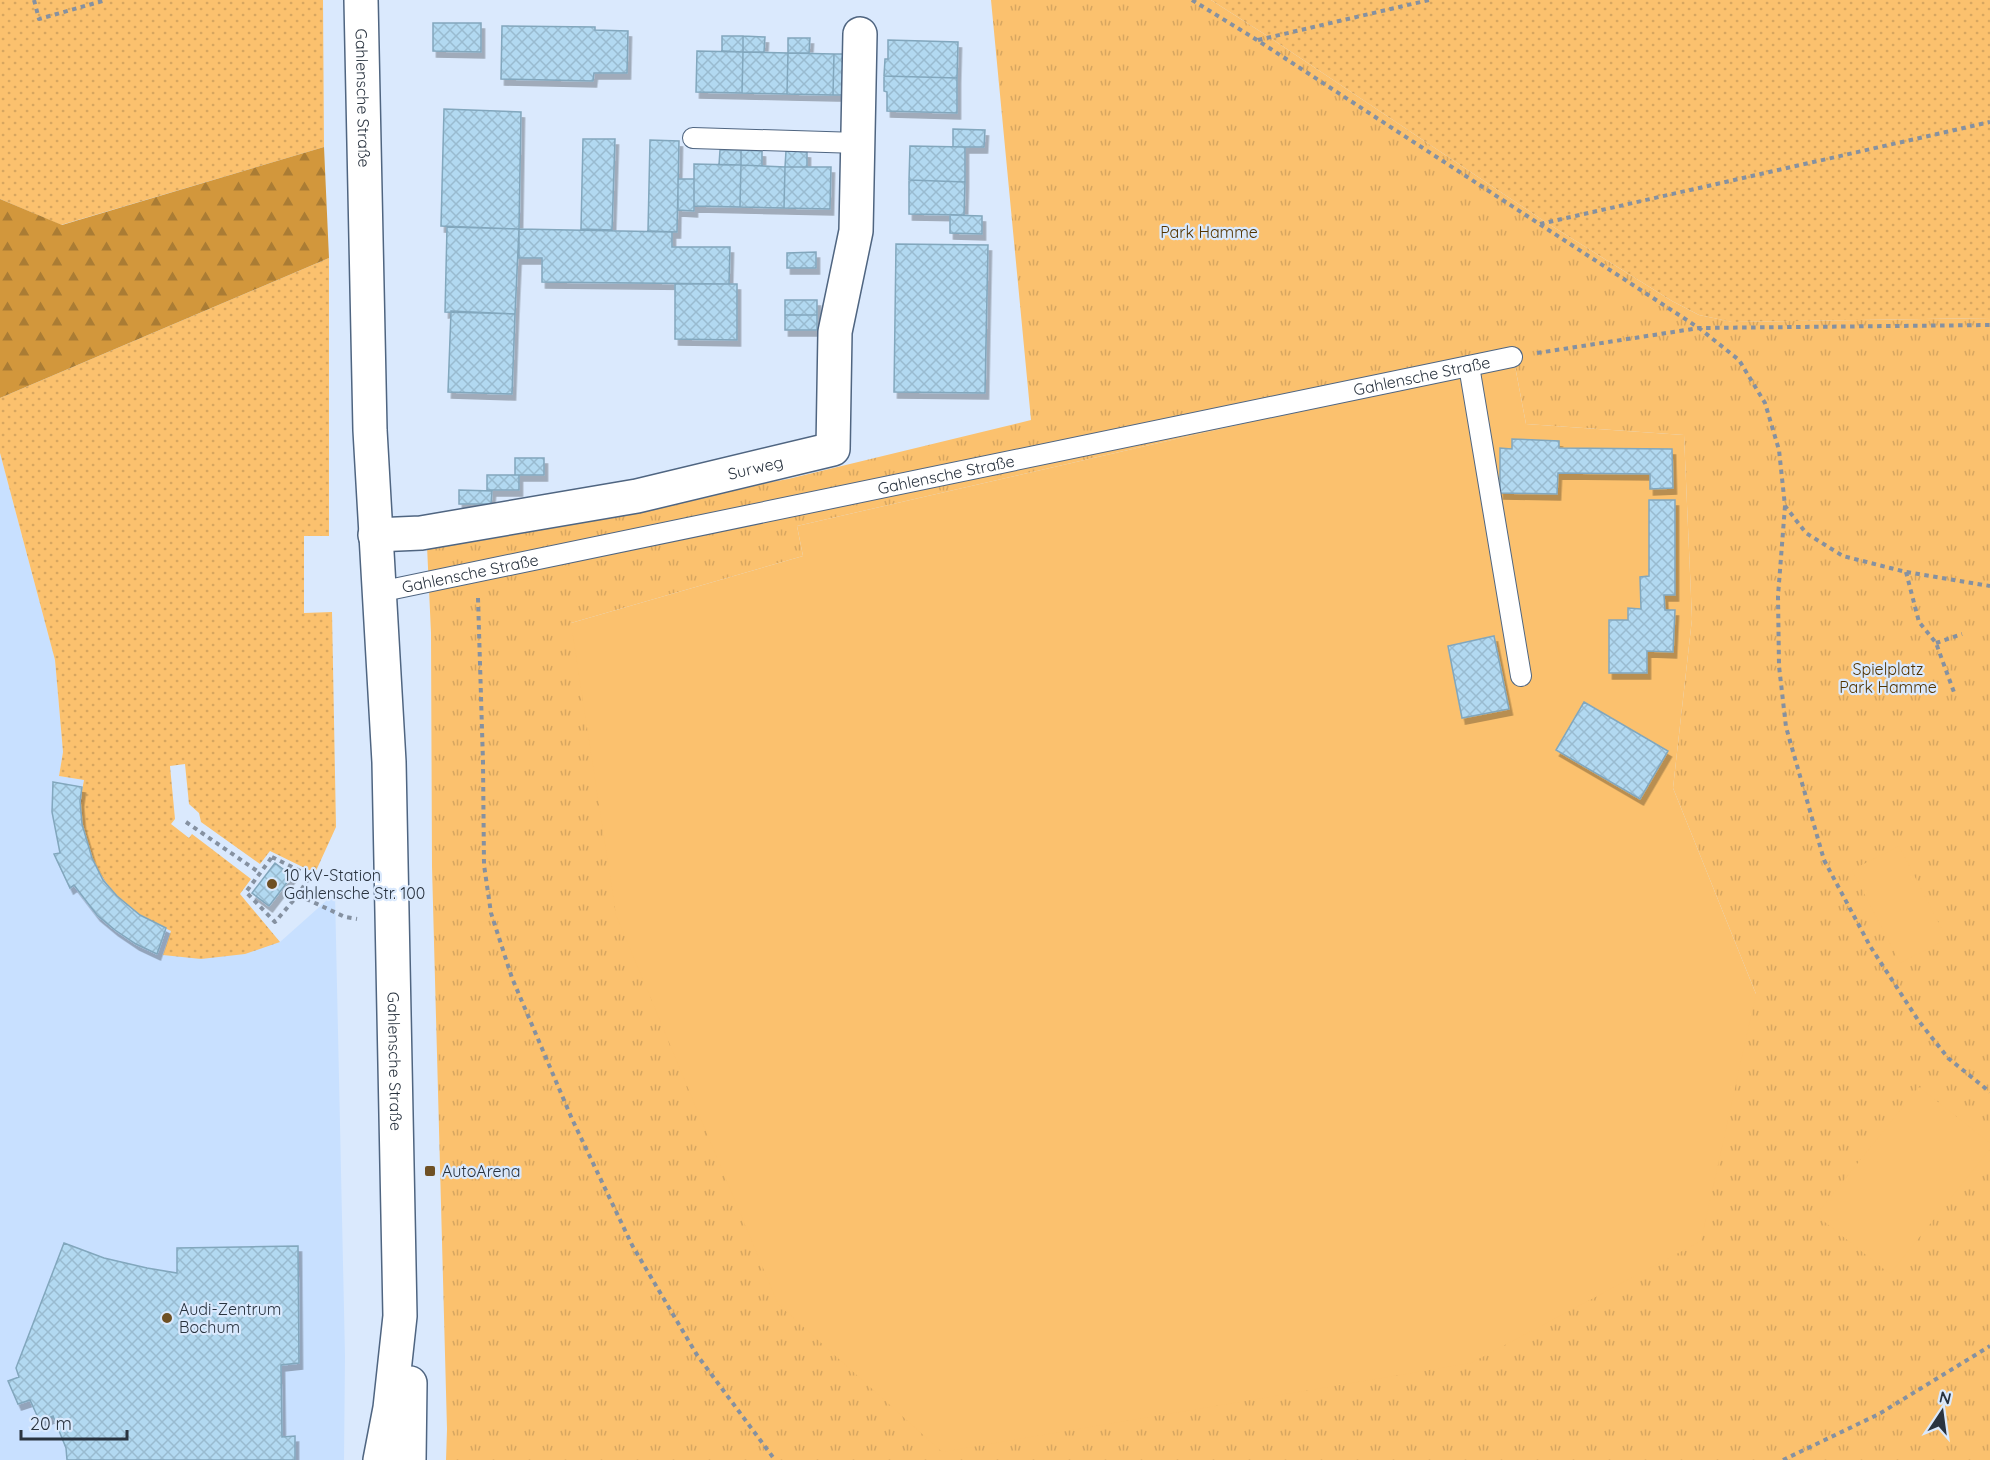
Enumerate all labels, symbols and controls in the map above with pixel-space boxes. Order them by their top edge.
street label: Gahlensche Straße [352,28,375,168]
park label: Park Hamme [1160,222,1258,242]
street label: Gahlensche Straße [1352,352,1492,400]
street label: Gahlensche Straße [876,450,1016,498]
street label: Surweg [726,451,785,484]
street label: Gahlensche Straße [400,549,540,597]
park label: Spielplatz Park Hamme [1839,659,1937,697]
place label: 10 kV-Station Gahlensche Str. 100 [284,865,425,903]
marker: 10 kV-Station Gahlensche Str. 100 [265,877,279,891]
street label: Gahlensche Straße [384,992,406,1131]
place label: AutoArena [442,1161,520,1181]
marker: AutoArena [423,1164,437,1178]
place label: Audi-Zentrum Bochum [179,1299,281,1337]
marker: Audi-Zentrum Bochum [160,1311,174,1325]
north arrow [1912,1382,1972,1442]
text: N [1937,1386,1953,1408]
scale bar [21,1403,128,1441]
text: 20 m [30,1412,72,1435]

